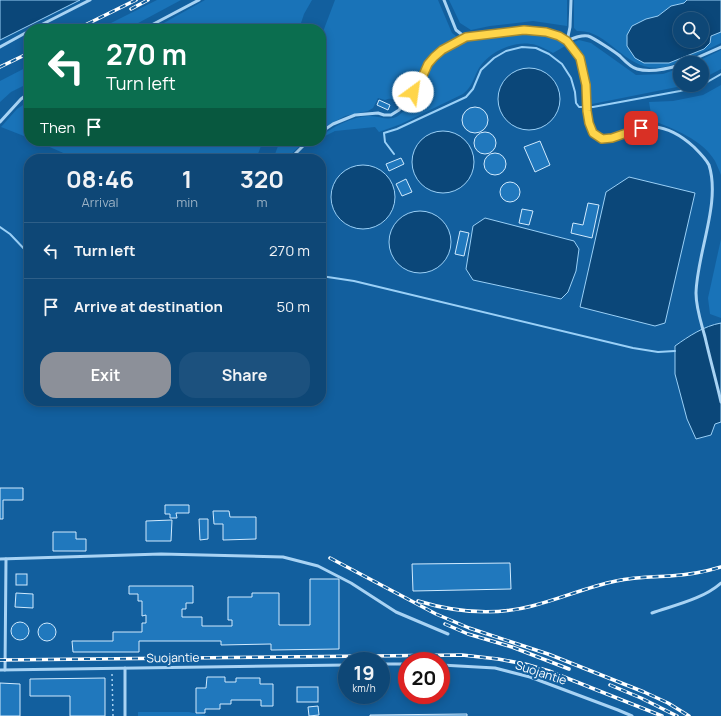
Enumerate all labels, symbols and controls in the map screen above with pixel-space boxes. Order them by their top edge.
map controls [673,12,709,92]
button: search [673,12,709,48]
text: 270 m [106,35,187,73]
icon: left [40,40,92,92]
button: layers [673,56,709,92]
text: Turn left [106,71,176,95]
position arrow [392,71,434,113]
pin [624,111,658,145]
icon: arrive [83,116,105,138]
text: Then [40,117,75,138]
icon: arrive [630,117,652,139]
text: 08:46 [66,162,134,195]
text: 1 [182,162,192,195]
text: 320 [240,162,284,195]
text: Arrival [82,193,119,211]
text: min [176,193,198,211]
text: m [256,193,267,211]
icon: left [40,240,62,262]
text: Turn left [74,240,136,261]
text: 270 m [269,240,310,261]
icon: arrive [40,296,62,318]
text: Arrive at destination [74,296,223,317]
text: 50 m [276,296,310,317]
button: Exit [40,352,171,398]
button: Share [179,352,310,398]
street label: Suojantie [146,649,200,666]
speed limit sign: 20 [398,652,450,704]
street label: Suojantie [513,656,569,689]
text: 19 [353,659,375,686]
text: km/h [352,681,376,695]

